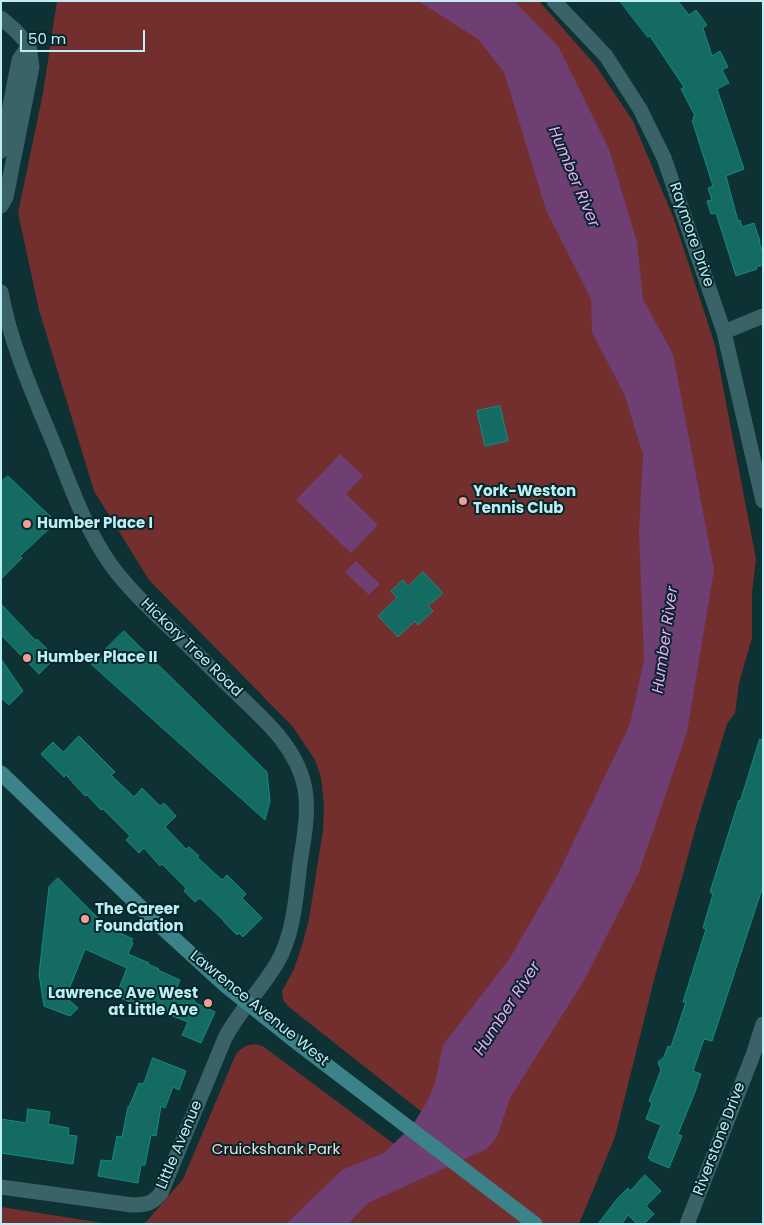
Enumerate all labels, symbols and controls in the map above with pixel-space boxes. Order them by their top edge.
scale bar [22,20,148,52]
text: 50 m [28,28,66,49]
water label: Humber River [543,124,603,230]
street label: Raymore Drive [665,180,717,290]
place label: York-Weston Tennis Club [473,483,576,518]
marker: York-Weston Tennis Club [457,495,469,507]
place label: Humber Place I [37,515,153,533]
marker: Humber Place I [21,518,33,530]
water label: Humber River [649,585,683,695]
street label: Hickory Tree Road [137,595,245,701]
place label: Humber Place II [37,649,157,667]
marker: Humber Place II [21,652,33,664]
place label: The Career Foundation [95,901,184,936]
marker: The Career Foundation [79,913,91,925]
street label: Lawrence Avenue West [186,947,332,1071]
water label: Humber River [471,959,545,1059]
place label: Lawrence Ave West at Little Ave [48,985,198,1020]
marker: Lawrence Ave West at Little Ave [202,997,214,1009]
street label: Riverstone Drive [690,1080,750,1198]
street label: Little Avenue [153,1098,207,1192]
park label: Cruickshank Park [212,1141,340,1159]

